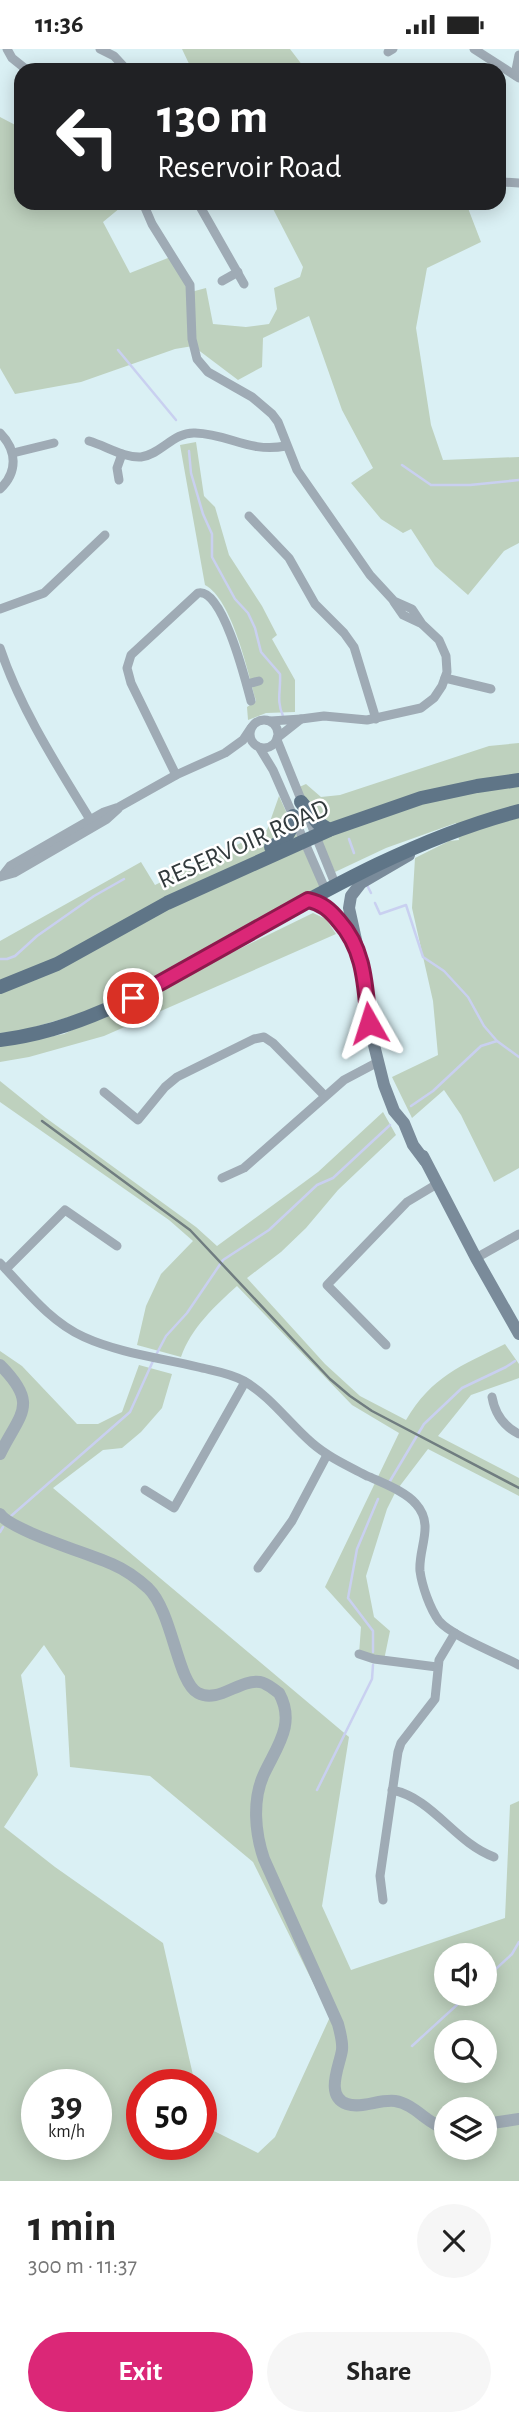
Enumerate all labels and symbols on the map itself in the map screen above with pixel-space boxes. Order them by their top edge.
street label: RESERVOIR ROAD [154,795,333,893]
pin [103,968,163,1028]
position arrow [332,986,406,1060]
speed limit sign: 50 [126,2069,217,2160]

